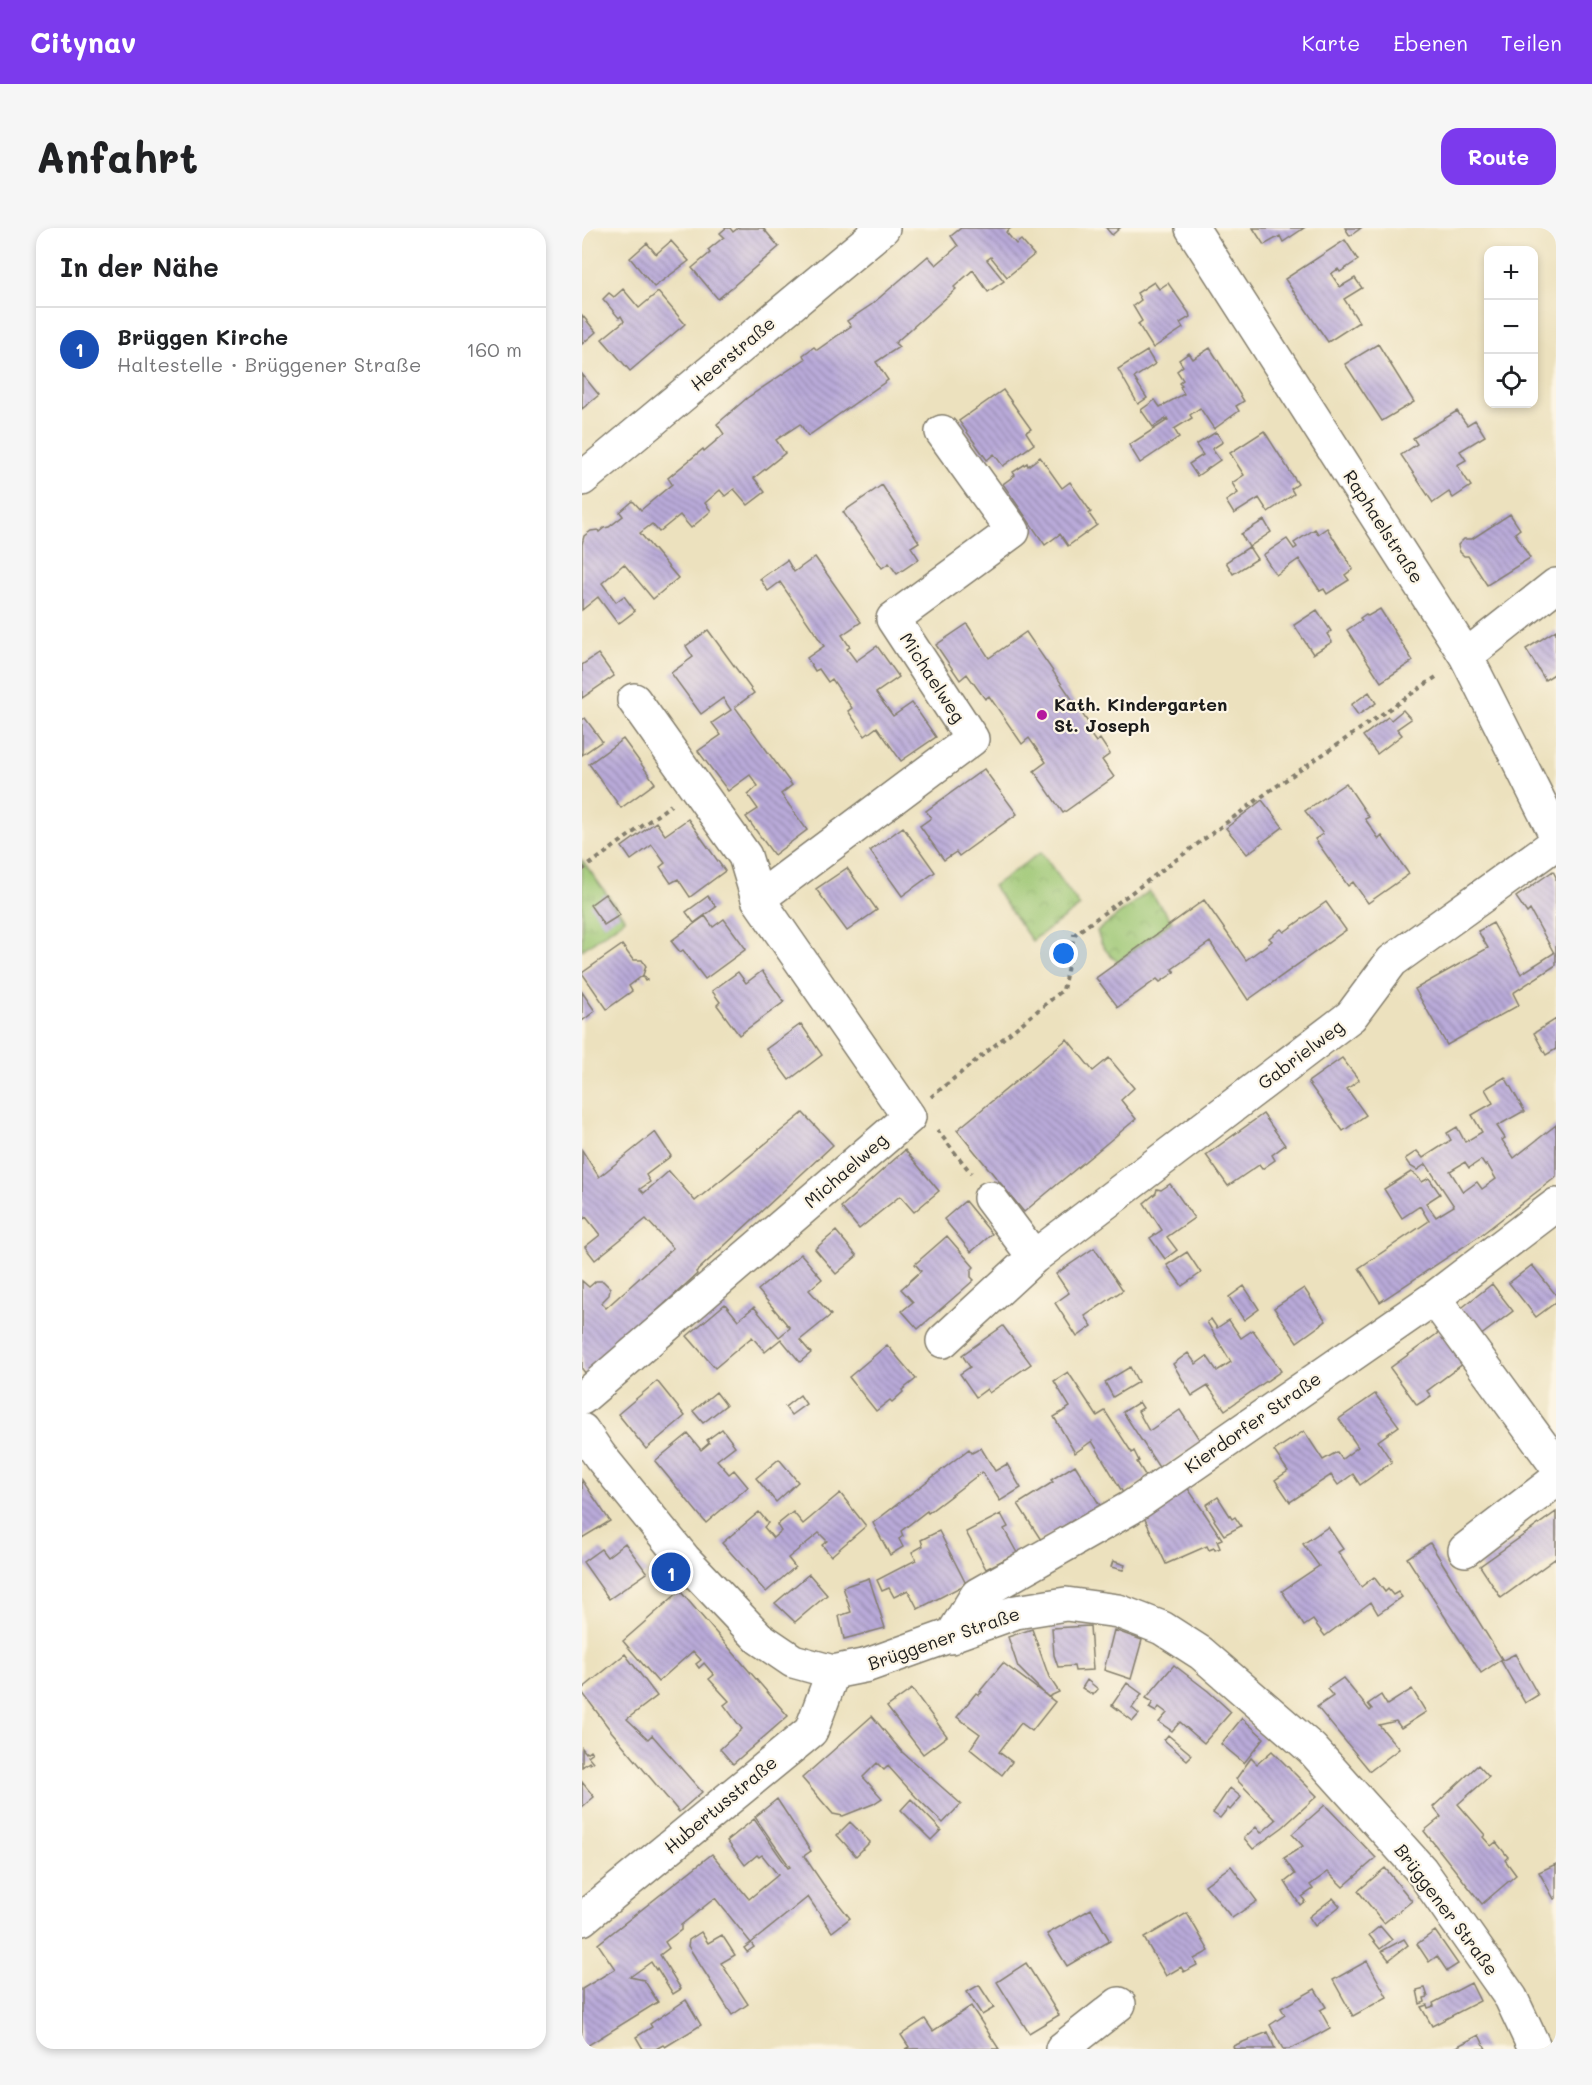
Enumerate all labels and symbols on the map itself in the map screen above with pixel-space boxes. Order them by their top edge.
street label: Heerstraße [685,311,780,396]
street label: Raphaelstraße [1338,465,1429,588]
street label: Michaelweg [895,628,971,727]
place label: Kath. Kindergarten St. Joseph [1054,692,1227,737]
marker: Kath. Kindergarten St. Joseph [1035,708,1049,722]
your location [1049,939,1078,968]
street label: Gabrielweg [1253,1014,1348,1094]
street label: Michaelweg [799,1127,892,1213]
street label: Kierdorfer Straße [1179,1366,1325,1478]
pin: 1 [652,1550,691,1594]
street label: Brüggener Straße [865,1601,1023,1675]
street label: Hubertusstraße [659,1750,782,1859]
street label: Brüggener Straße [1389,1839,1504,1980]

